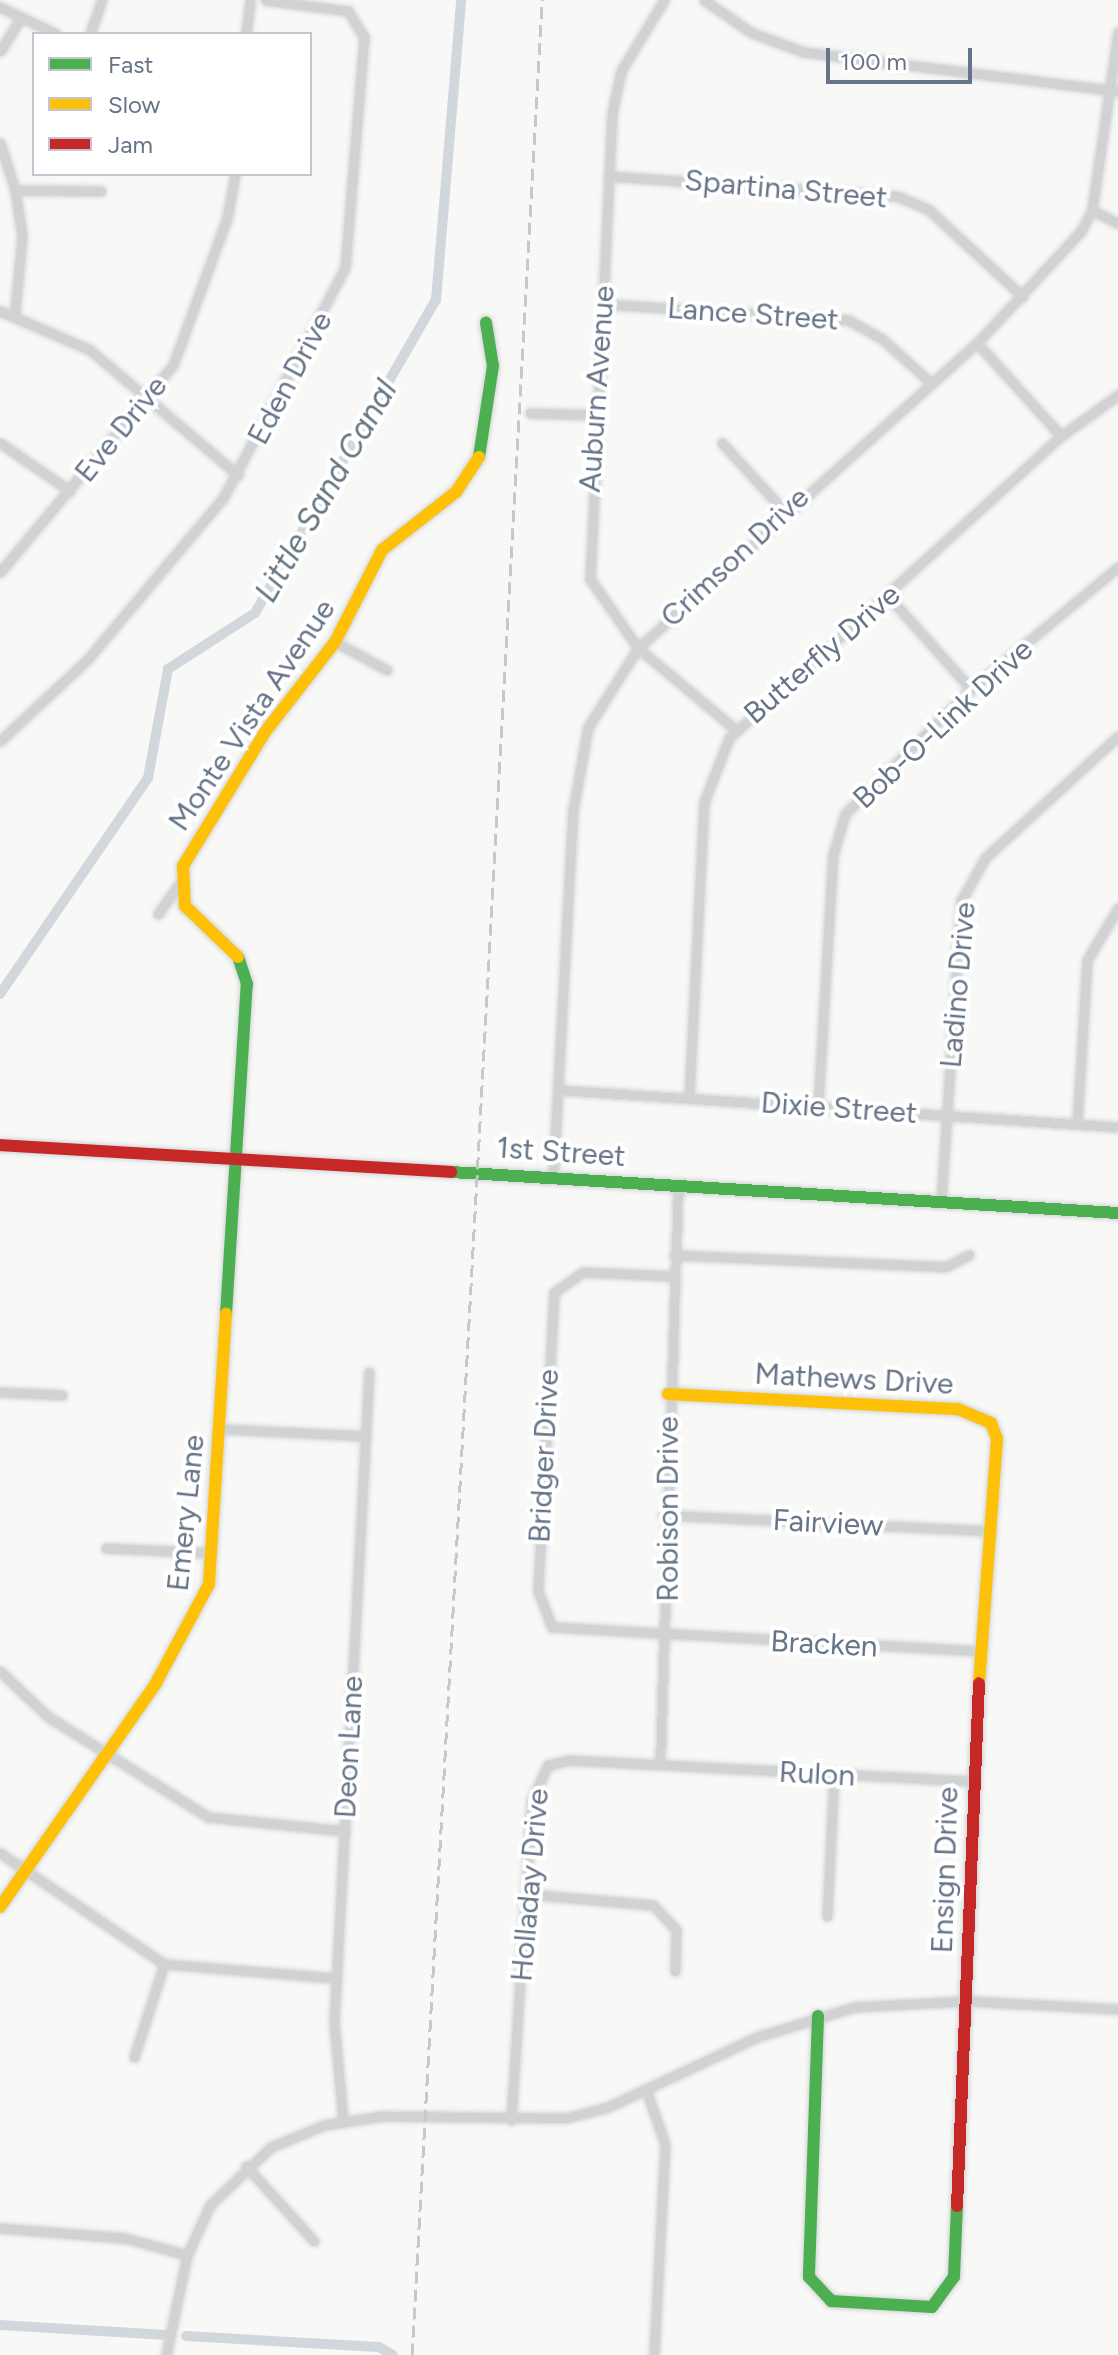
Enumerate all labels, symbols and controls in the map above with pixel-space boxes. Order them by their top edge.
legend [32,32,312,176]
scale bar [830,32,976,82]
text: 100 m [840,47,907,76]
text: Fast [108,50,153,79]
text: Slow [108,90,160,119]
text: Jam [108,130,153,159]
street label: Spartina Street [683,162,889,216]
street label: Auburn Avenue [572,284,622,494]
street label: Lance Street [666,290,840,338]
street label: Eden Drive [240,305,340,451]
street label: Eve Drive [67,369,175,489]
water label: Little Sand Canal [247,373,405,609]
street label: Crimson Drive [654,479,816,635]
street label: Butterfly Drive [737,577,907,731]
street label: Monte Vista Avenue [161,592,343,838]
street label: Bob-O-Link Drive [846,632,1040,816]
street label: Ladino Drive [933,901,983,1069]
street label: Dixie Street [760,1085,918,1131]
street label: 1st Street [495,1130,627,1174]
street label: Mathews Drive [754,1356,954,1402]
street label: Bridger Drive [521,1368,567,1544]
street label: Robison Drive [650,1416,686,1602]
street label: Emery Lane [160,1433,212,1593]
street label: Fairview [772,1502,884,1544]
street label: Bracken [769,1623,879,1665]
street label: Deon Lane [327,1675,371,1819]
street label: Rulon [778,1754,856,1794]
street label: Ensign Drive [924,1786,966,1954]
street label: Holladay Drive [504,1787,556,1983]

